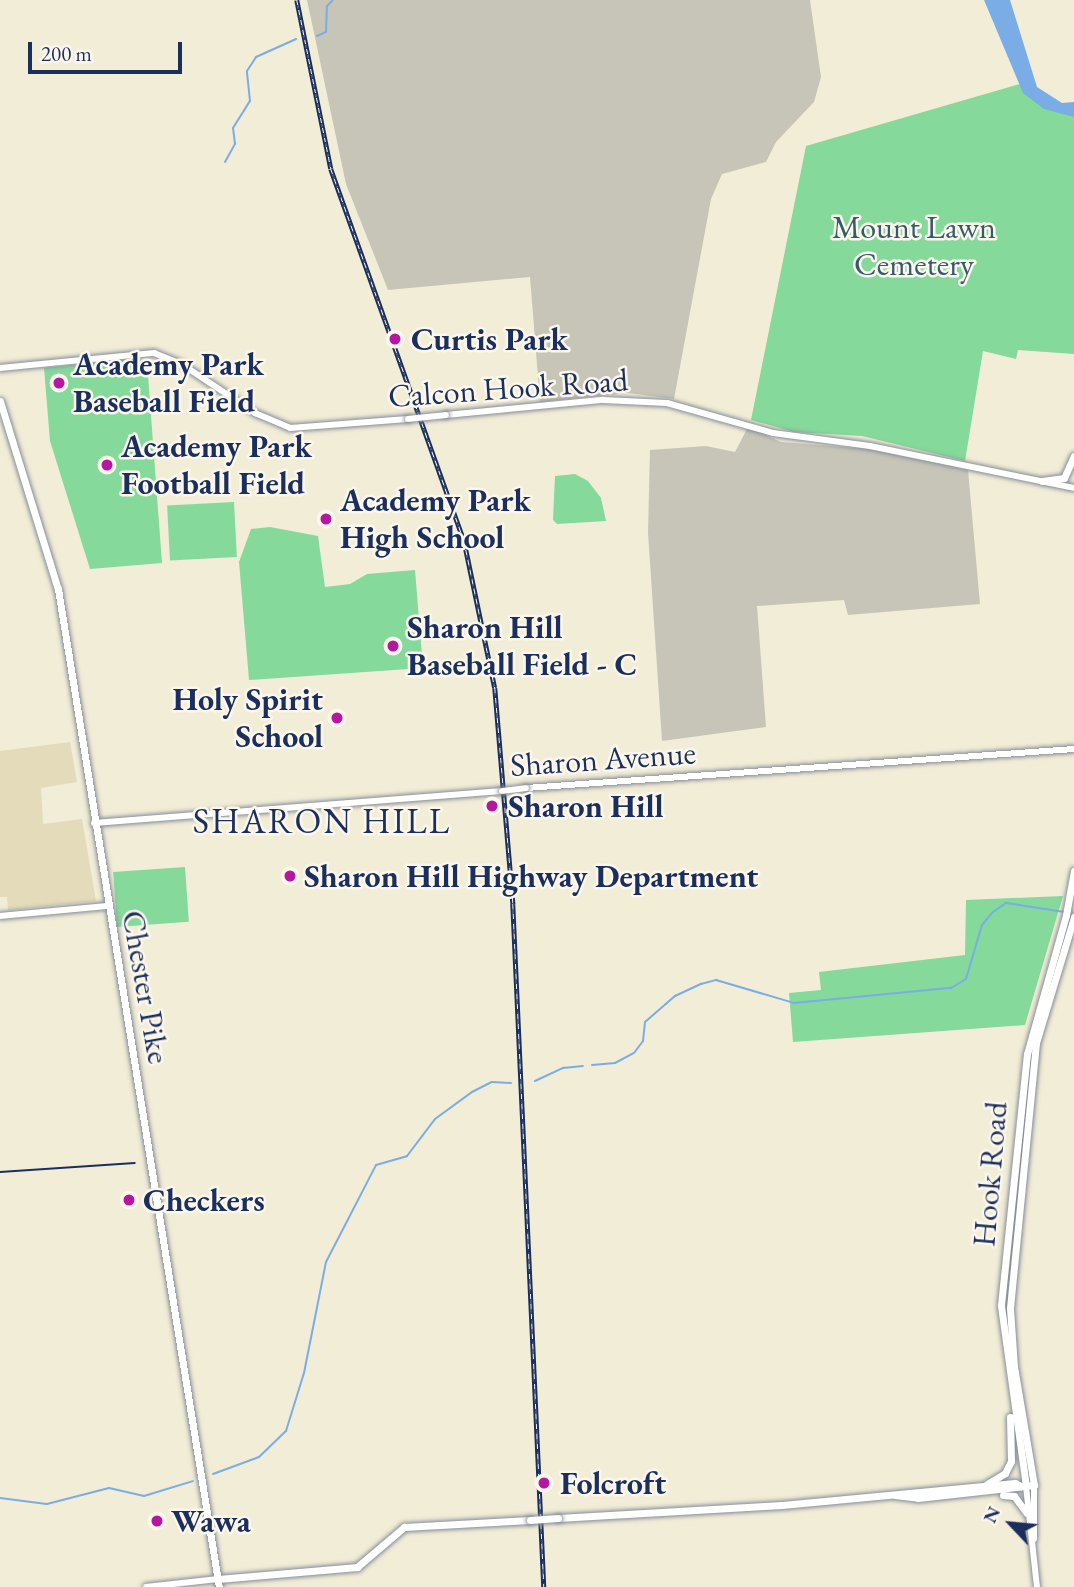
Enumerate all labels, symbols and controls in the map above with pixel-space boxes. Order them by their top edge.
scale bar [32,28,186,72]
text: 200 m [41,40,92,67]
park label: Mount Lawn Cemetery [832,209,996,284]
place label: Curtis Park [411,320,568,358]
marker: Curtis Park [385,329,405,349]
place label: Academy Park Baseball Field [73,346,264,421]
street label: Calcon Hook Road [387,360,629,416]
marker: Academy Park Baseball Field [51,375,67,391]
place label: Academy Park Football Field [121,428,312,503]
marker: Academy Park Football Field [99,457,115,473]
place label: Academy Park High School [340,482,531,557]
marker: Academy Park High School [318,511,334,527]
place label: Sharon Hill Baseball Field - C [407,609,637,684]
marker: Sharon Hill Baseball Field - C [385,638,401,654]
place label: Holy Spirit School [172,681,323,756]
marker: Holy Spirit School [329,710,345,726]
street label: Sharon Avenue [509,733,697,785]
place label: Sharon Hill [508,787,664,825]
marker: Sharon Hill [482,796,502,816]
district label: SHARON HILL [194,800,450,842]
place label: Sharon Hill Highway Department [304,857,758,895]
marker: Sharon Hill Highway Department [282,868,298,884]
street label: Chester Pike [114,908,178,1066]
street label: Hook Road [965,1100,1015,1248]
place label: Checkers [143,1181,265,1219]
marker: Checkers [121,1192,137,1208]
place label: Folcroft [560,1464,666,1502]
marker: Folcroft [534,1473,554,1493]
north arrow [976,1489,1046,1559]
place label: Wawa [171,1502,251,1540]
text: N [977,1502,1006,1527]
marker: Wawa [149,1513,165,1529]

